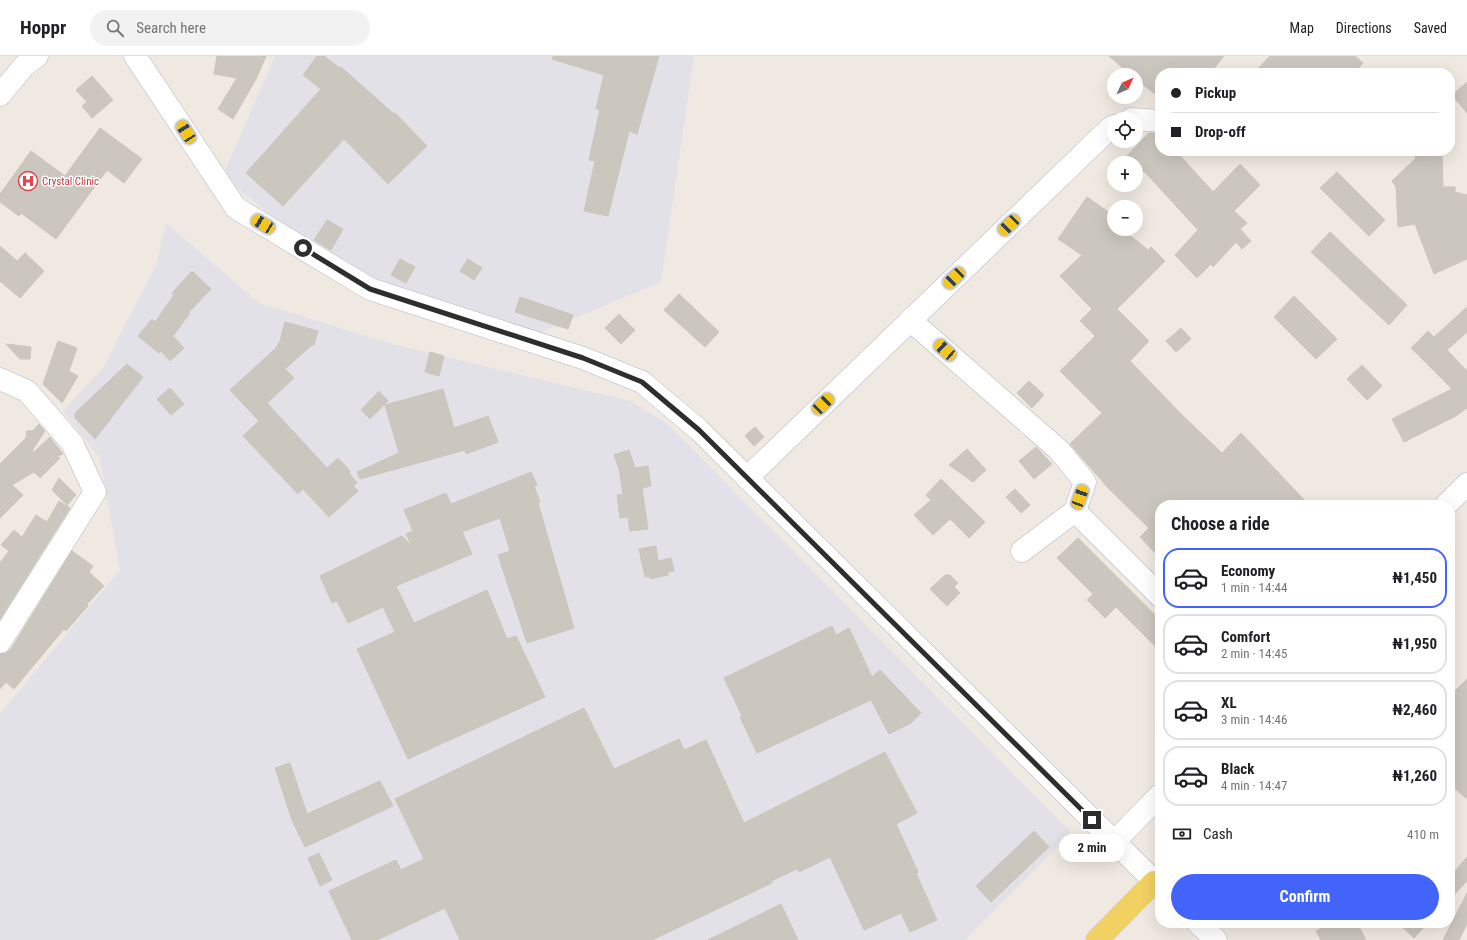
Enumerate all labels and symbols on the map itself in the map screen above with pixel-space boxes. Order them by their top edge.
north arrow [1107,68,1143,104]
car [174,119,198,145]
hospital icon: Crystal Clinic [17,170,39,192]
place label: Crystal Clinic [42,175,99,188]
car [996,212,1022,238]
car [250,213,276,235]
route start [294,239,312,257]
car [941,265,967,291]
car [932,338,958,362]
car [810,391,836,417]
car [1070,484,1090,510]
route end [1083,811,1101,829]
callout: 2 min [1059,834,1125,862]

